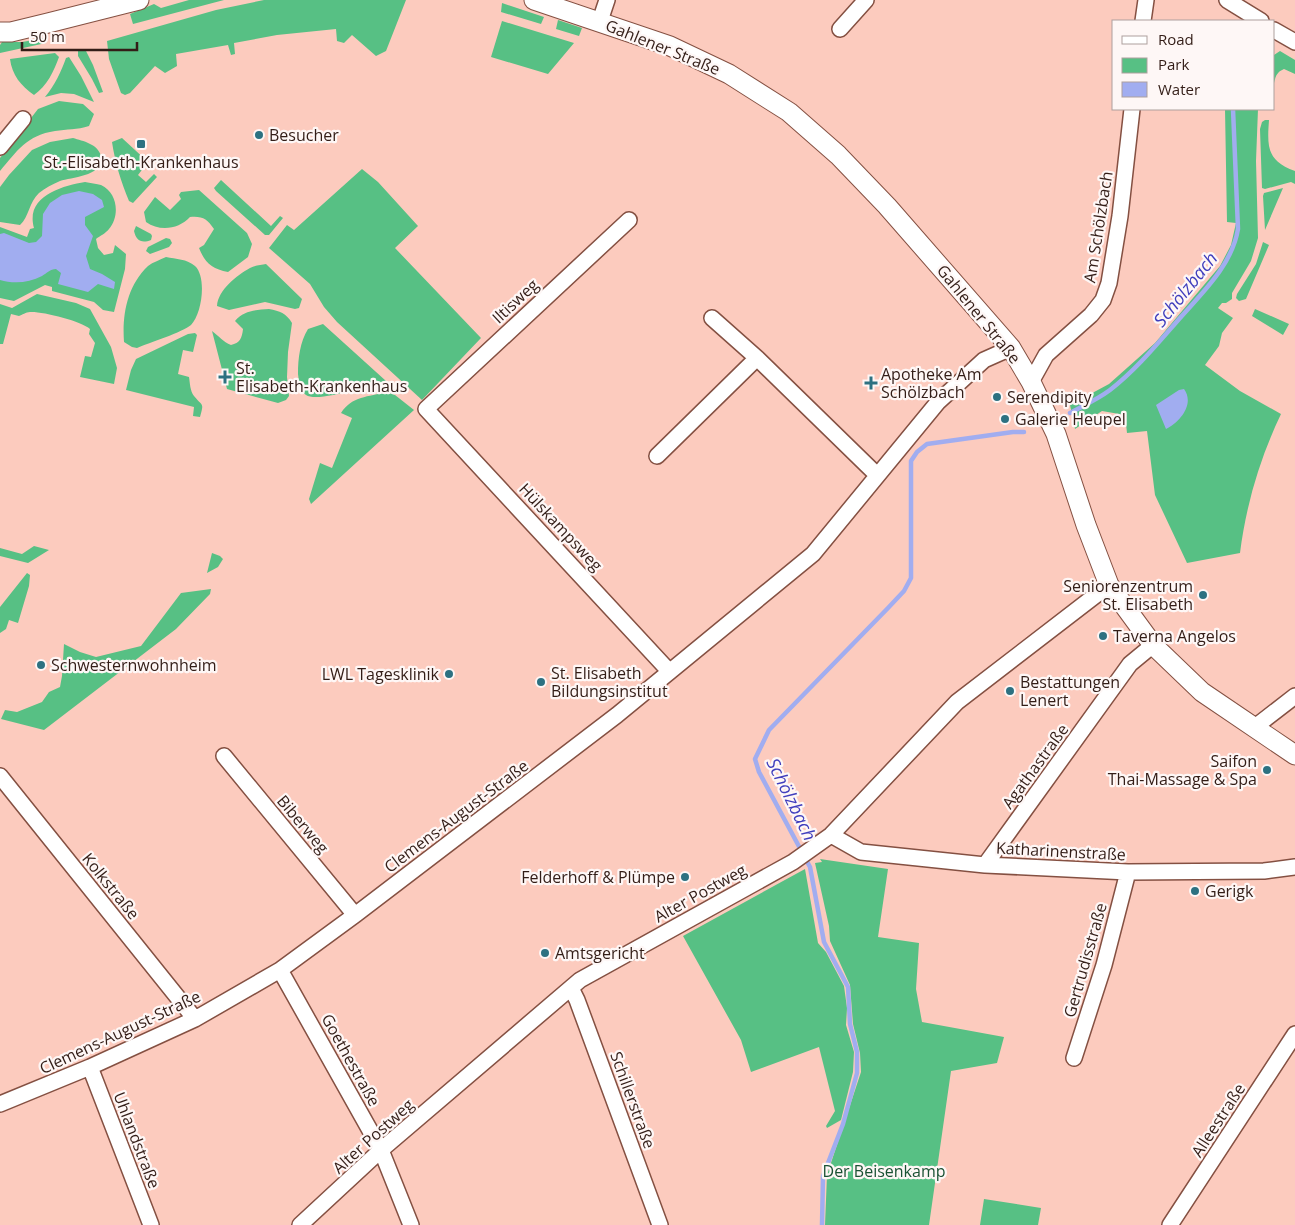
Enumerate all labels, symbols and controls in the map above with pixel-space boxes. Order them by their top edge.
street label: Gahlener Straße [602,14,724,80]
scale bar [22,20,138,52]
legend [1112,20,1275,110]
text: 50 m [30,26,65,46]
text: Road [1158,29,1194,49]
text: Park [1158,54,1189,74]
text: Water [1158,79,1200,99]
place label: Besucher [269,124,339,146]
marker: Besucher [253,129,265,141]
marker: St.-Elisabeth-Krankenhaus [135,138,147,150]
place label: St.-Elisabeth-Krankenhaus [43,151,239,173]
street label: Am Schölzbach [1078,170,1118,284]
water label: Schölzbach [1148,247,1222,331]
street label: Gahlener Straße [932,260,1026,368]
street label: Iltisweg [487,274,543,328]
place label: St. Elisabeth-Krankenhaus [236,357,407,397]
place label: Apotheke Am Schölzbach [881,363,982,403]
marker: St. Elisabeth-Krankenhaus [218,370,232,384]
marker: Apotheke Am Schölzbach [865,377,877,389]
place label: Serendipity [1007,386,1092,408]
marker: Serendipity [991,391,1003,403]
place label: Galerie Heupel [1015,408,1126,430]
marker: Galerie Heupel [999,413,1011,425]
street label: Hülskampsweg [514,478,608,576]
place label: Seniorenzentrum St. Elisabeth [1063,575,1193,615]
marker: Seniorenzentrum St. Elisabeth [1197,589,1209,601]
place label: Taverna Angelos [1113,625,1236,647]
marker: Taverna Angelos [1097,630,1109,642]
place label: Schwesternwohnheim [51,654,217,676]
marker: Schwesternwohnheim [35,659,47,671]
place label: St. Elisabeth Bildungsinstitut [551,662,668,702]
place label: LWL Tagesklinik [322,663,440,685]
marker: LWL Tagesklinik [443,668,455,680]
place label: Bestattungen Lenert [1020,671,1120,711]
marker: St. Elisabeth Bildungsinstitut [535,676,547,688]
marker: Bestattungen Lenert [1004,685,1016,697]
street label: Agathastraße [997,719,1073,813]
place label: Saifon Thai-Massage & Spa [1108,750,1257,790]
street label: Clemens-August-Straße [379,754,533,878]
water label: Schölzbach [762,754,822,844]
marker: Saifon Thai-Massage & Spa [1261,764,1273,776]
street label: Biberweg [272,790,334,858]
street label: Katharinenstraße [996,837,1126,865]
street label: Kolkstraße [77,848,145,924]
street label: Alter Postweg [650,858,750,927]
place label: Felderhoff & Plümpe [521,866,675,888]
marker: Felderhoff & Plümpe [679,871,691,883]
place label: Gerigk [1205,880,1254,902]
marker: Gerigk [1189,885,1201,897]
street label: Gertrudisstraße [1058,900,1112,1020]
place label: Amtsgericht [555,942,645,964]
marker: Amtsgericht [539,947,551,959]
street label: Clemens-August-Straße [36,985,204,1079]
street label: Goethestraße [317,1010,385,1110]
street label: Schillerstraße [605,1049,661,1152]
street label: Alleestraße [1186,1079,1250,1161]
street label: Uhlandstraße [109,1089,165,1191]
street label: Alter Postweg [328,1093,419,1178]
park label: Der Beisenkamp [823,1160,945,1182]

